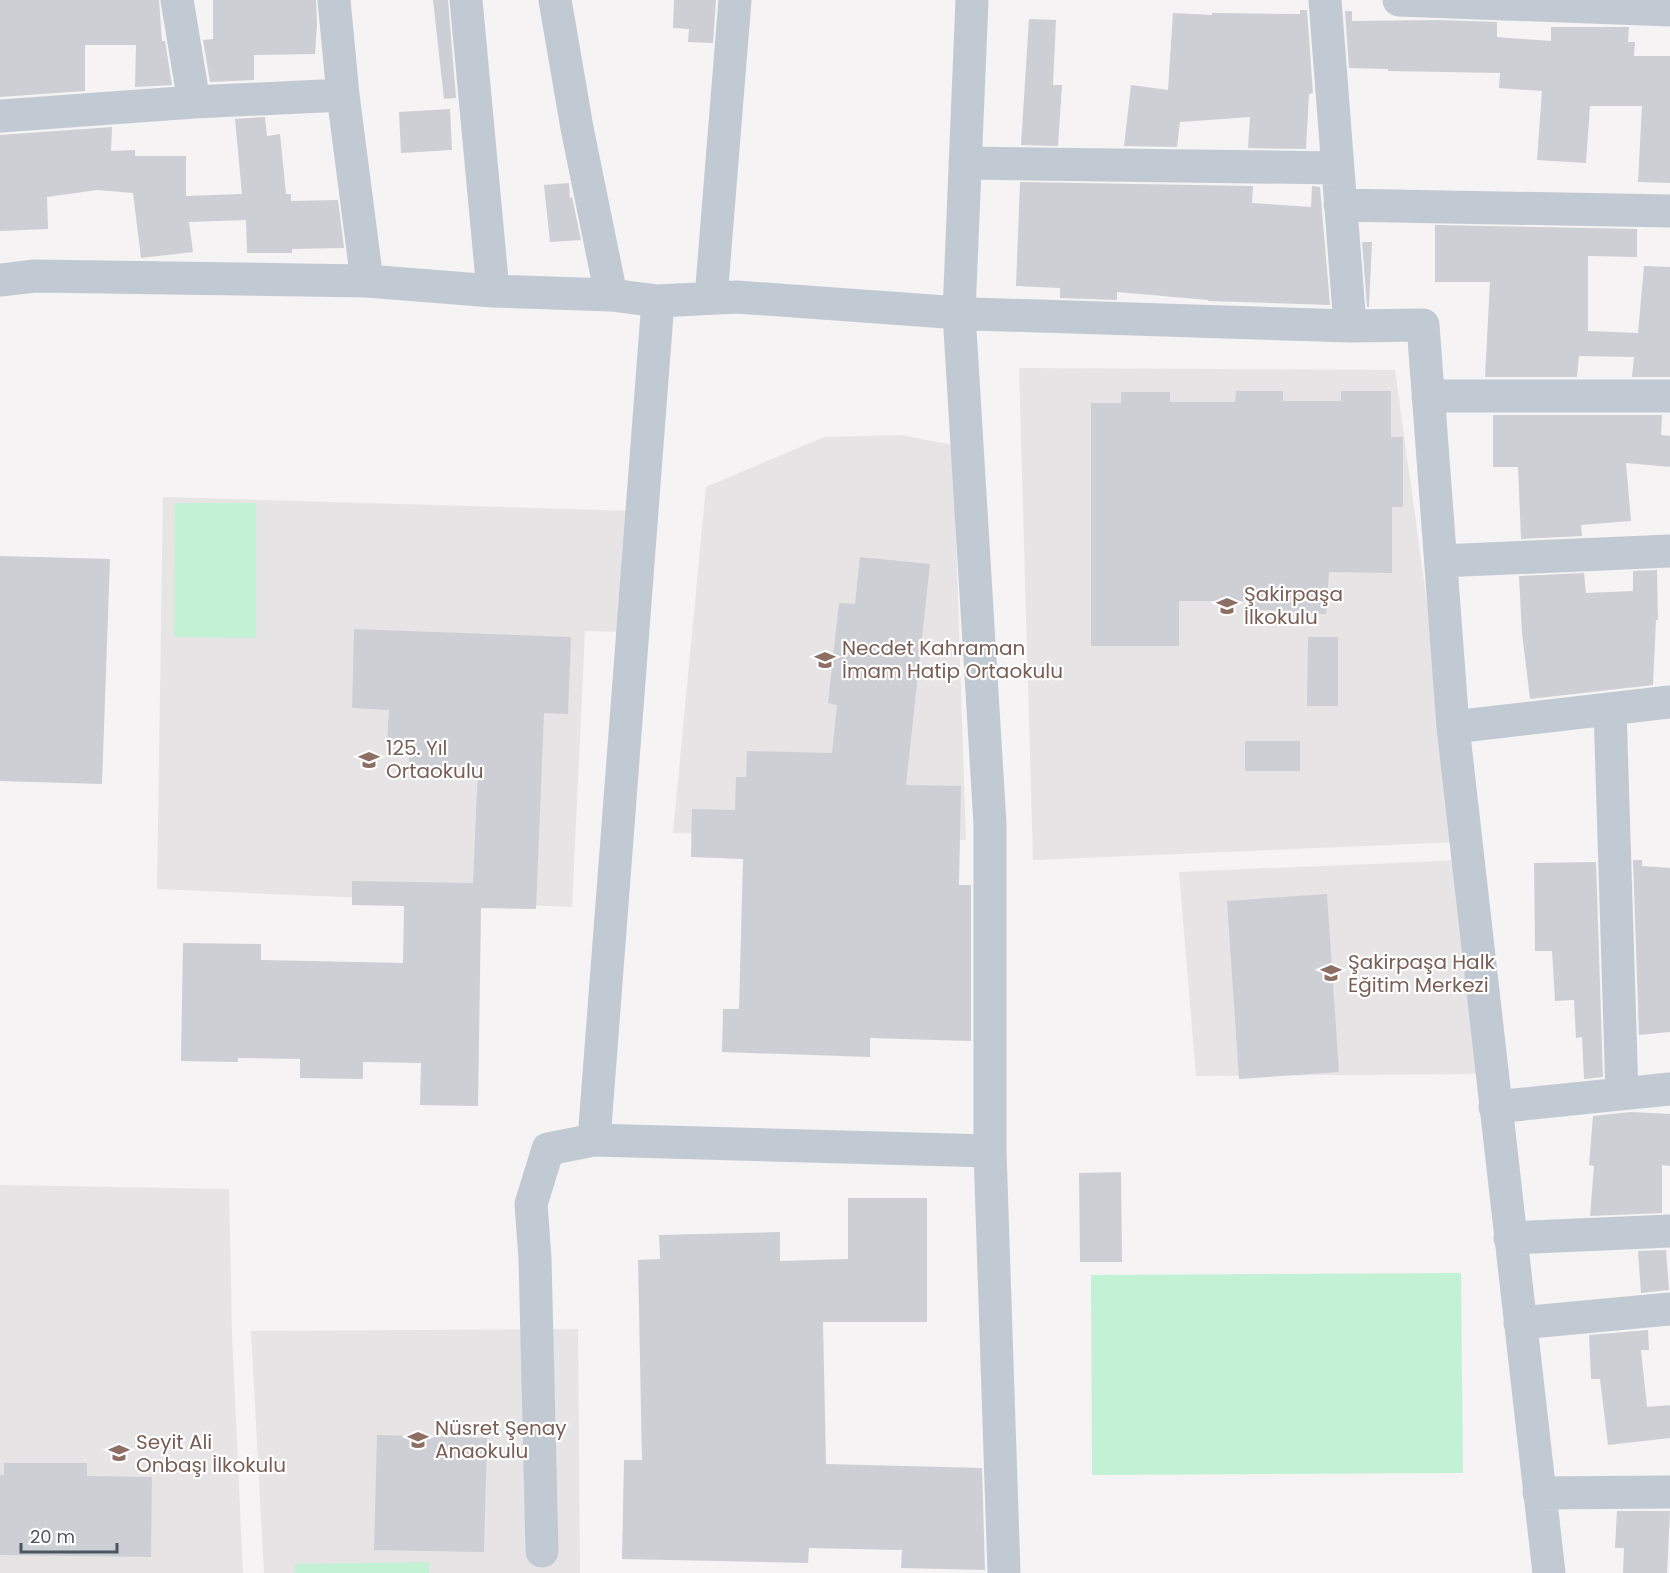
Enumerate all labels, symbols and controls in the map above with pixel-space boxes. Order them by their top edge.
place label: Şakirpaşa İlkokulu [1244,580,1343,631]
school or university icon: Şakirpaşa İlkokulu [1215,594,1239,618]
place label: Necdet Kahraman İmam Hatip Ortaokulu [842,634,1063,685]
school or university icon: Necdet Kahraman İmam Hatip Ortaokulu [813,648,837,672]
place label: 125. Yıl Ortaokulu [386,734,484,785]
school or university icon: 125. Yıl Ortaokulu [357,748,381,772]
place label: Şakirpaşa Halk Eğitim Merkezi [1348,948,1496,999]
school or university icon: Şakirpaşa Halk Eğitim Merkezi [1319,961,1343,985]
place label: Nüsret Şenay Anaokulu [435,1414,567,1465]
place label: Seyit Ali Onbaşı İlkokulu [136,1428,286,1479]
school or university icon: Nüsret Şenay Anaokulu [406,1428,430,1452]
school or university icon: Seyit Ali Onbaşı İlkokulu [107,1441,131,1465]
scale bar [21,1516,117,1554]
text: 20 m [30,1524,75,1549]

